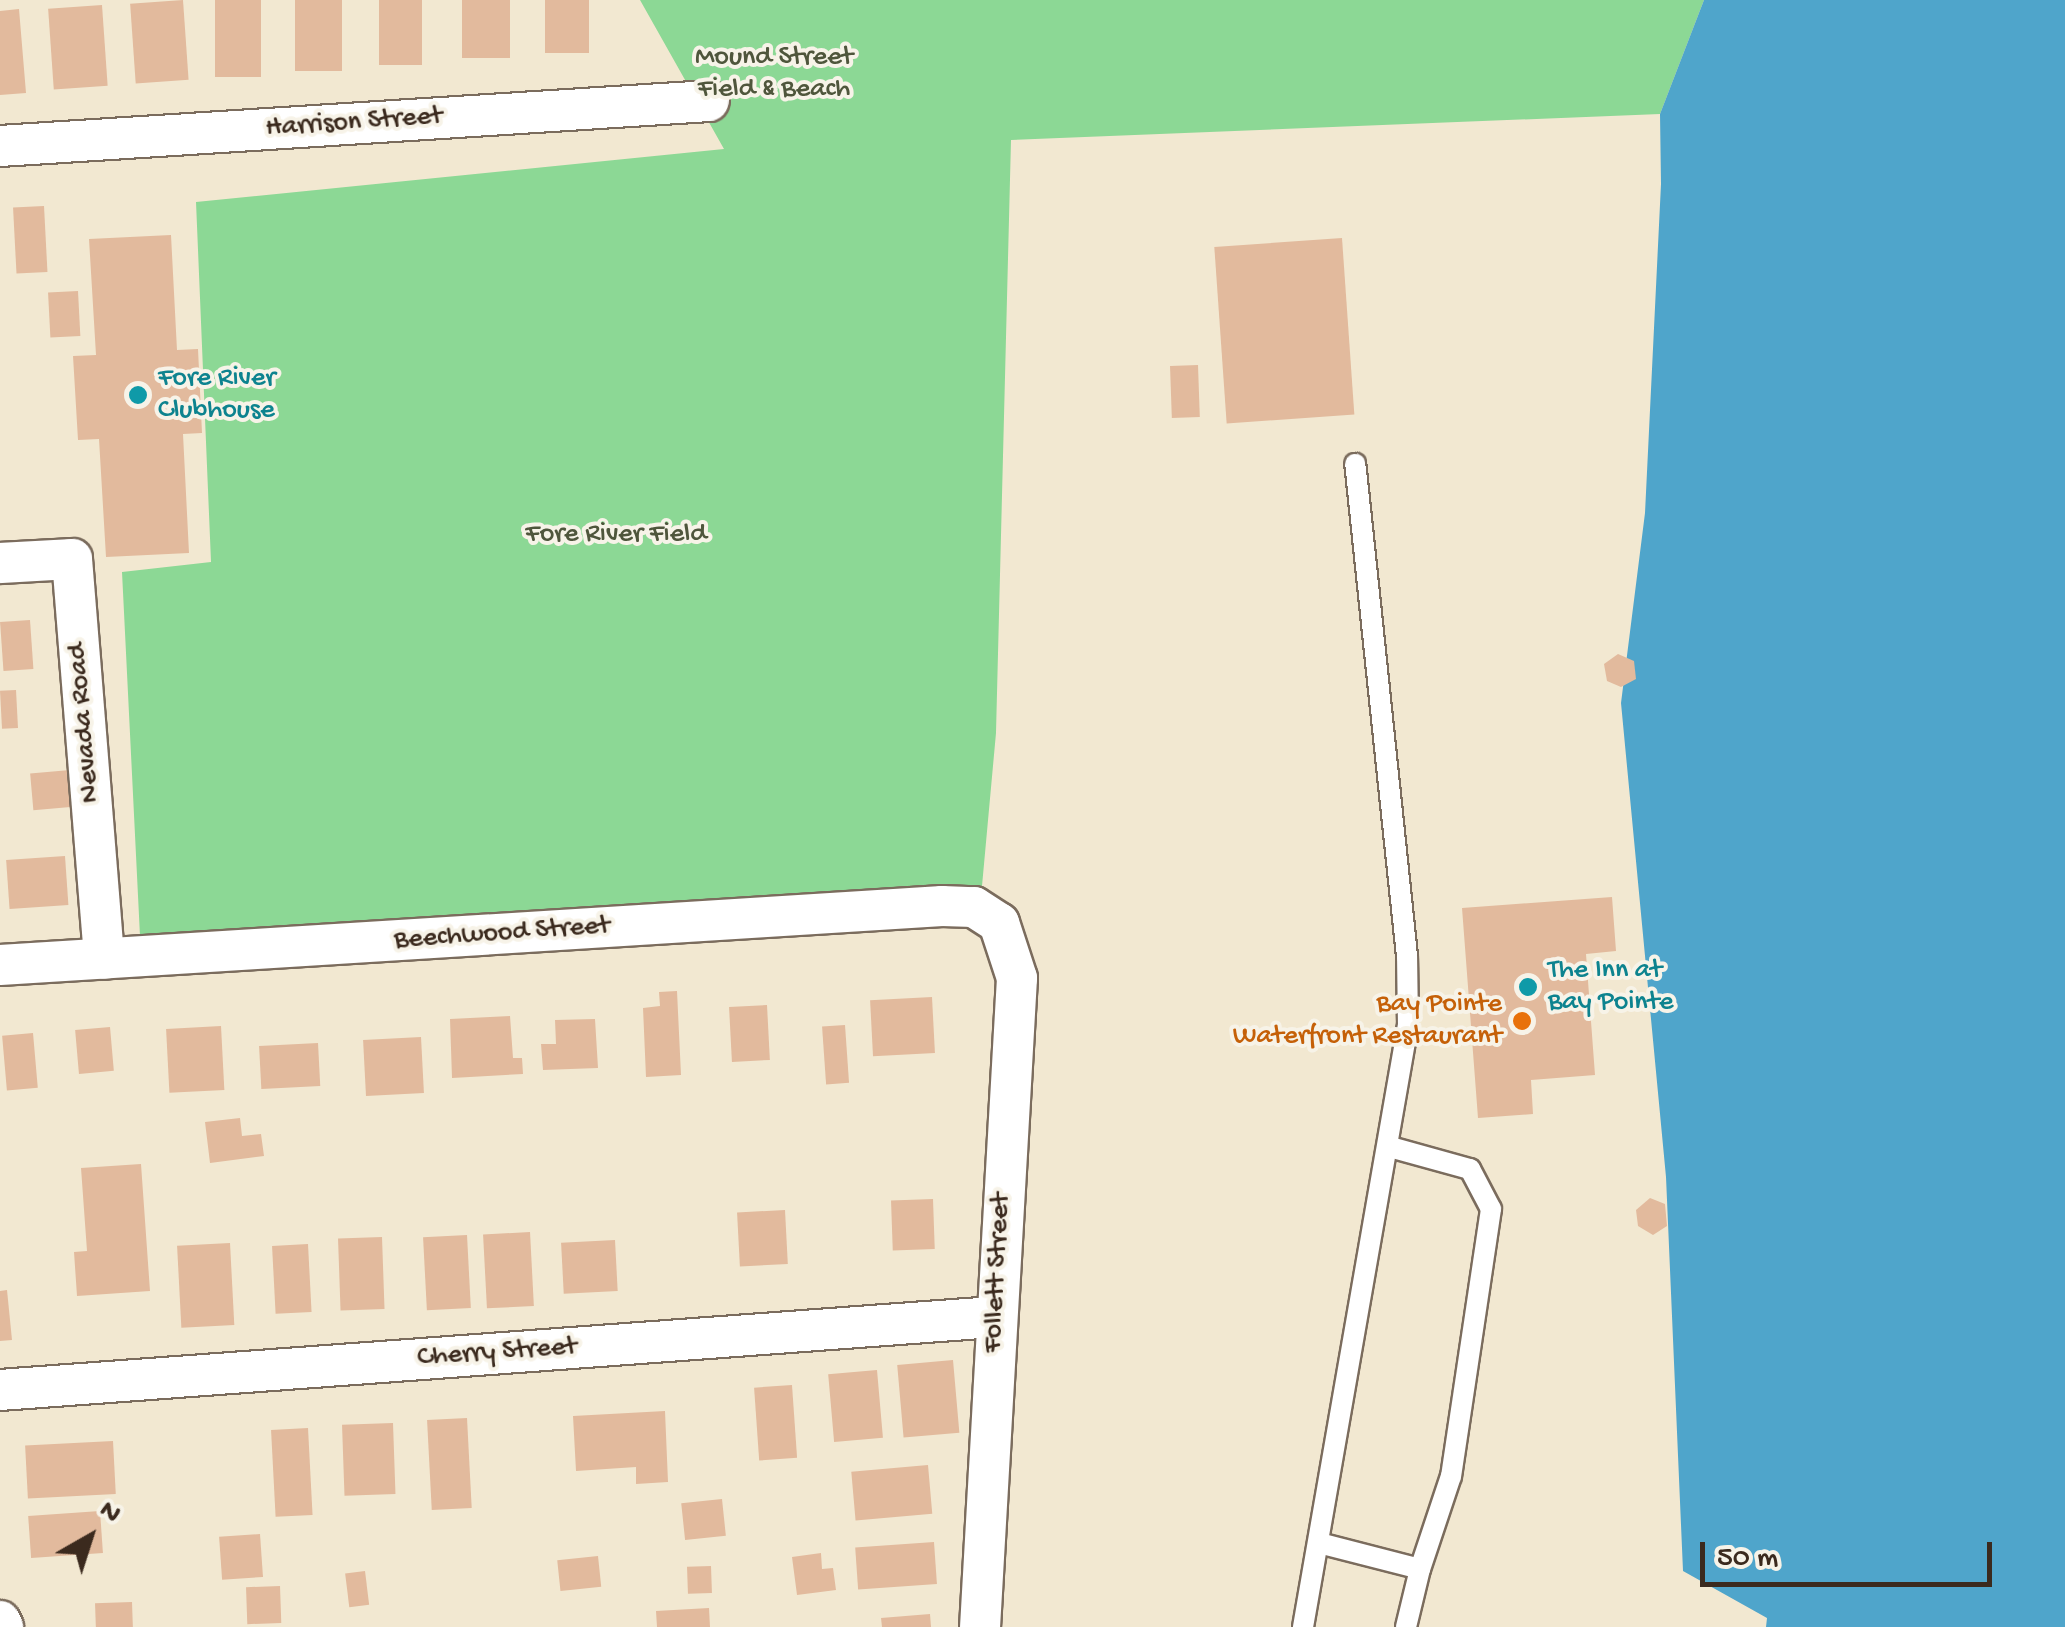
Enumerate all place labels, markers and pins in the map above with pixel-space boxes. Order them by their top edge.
place label: Fore River Clubhouse [158,362,275,428]
marker: Fore River Clubhouse [127,384,149,406]
place label: The Inn at Bay Pointe [1548,954,1674,1020]
marker: The Inn at Bay Pointe [1517,976,1539,998]
place label: Bay Pointe Waterfront Restaurant [1233,988,1502,1054]
marker: Bay Pointe Waterfront Restaurant [1511,1010,1533,1032]

